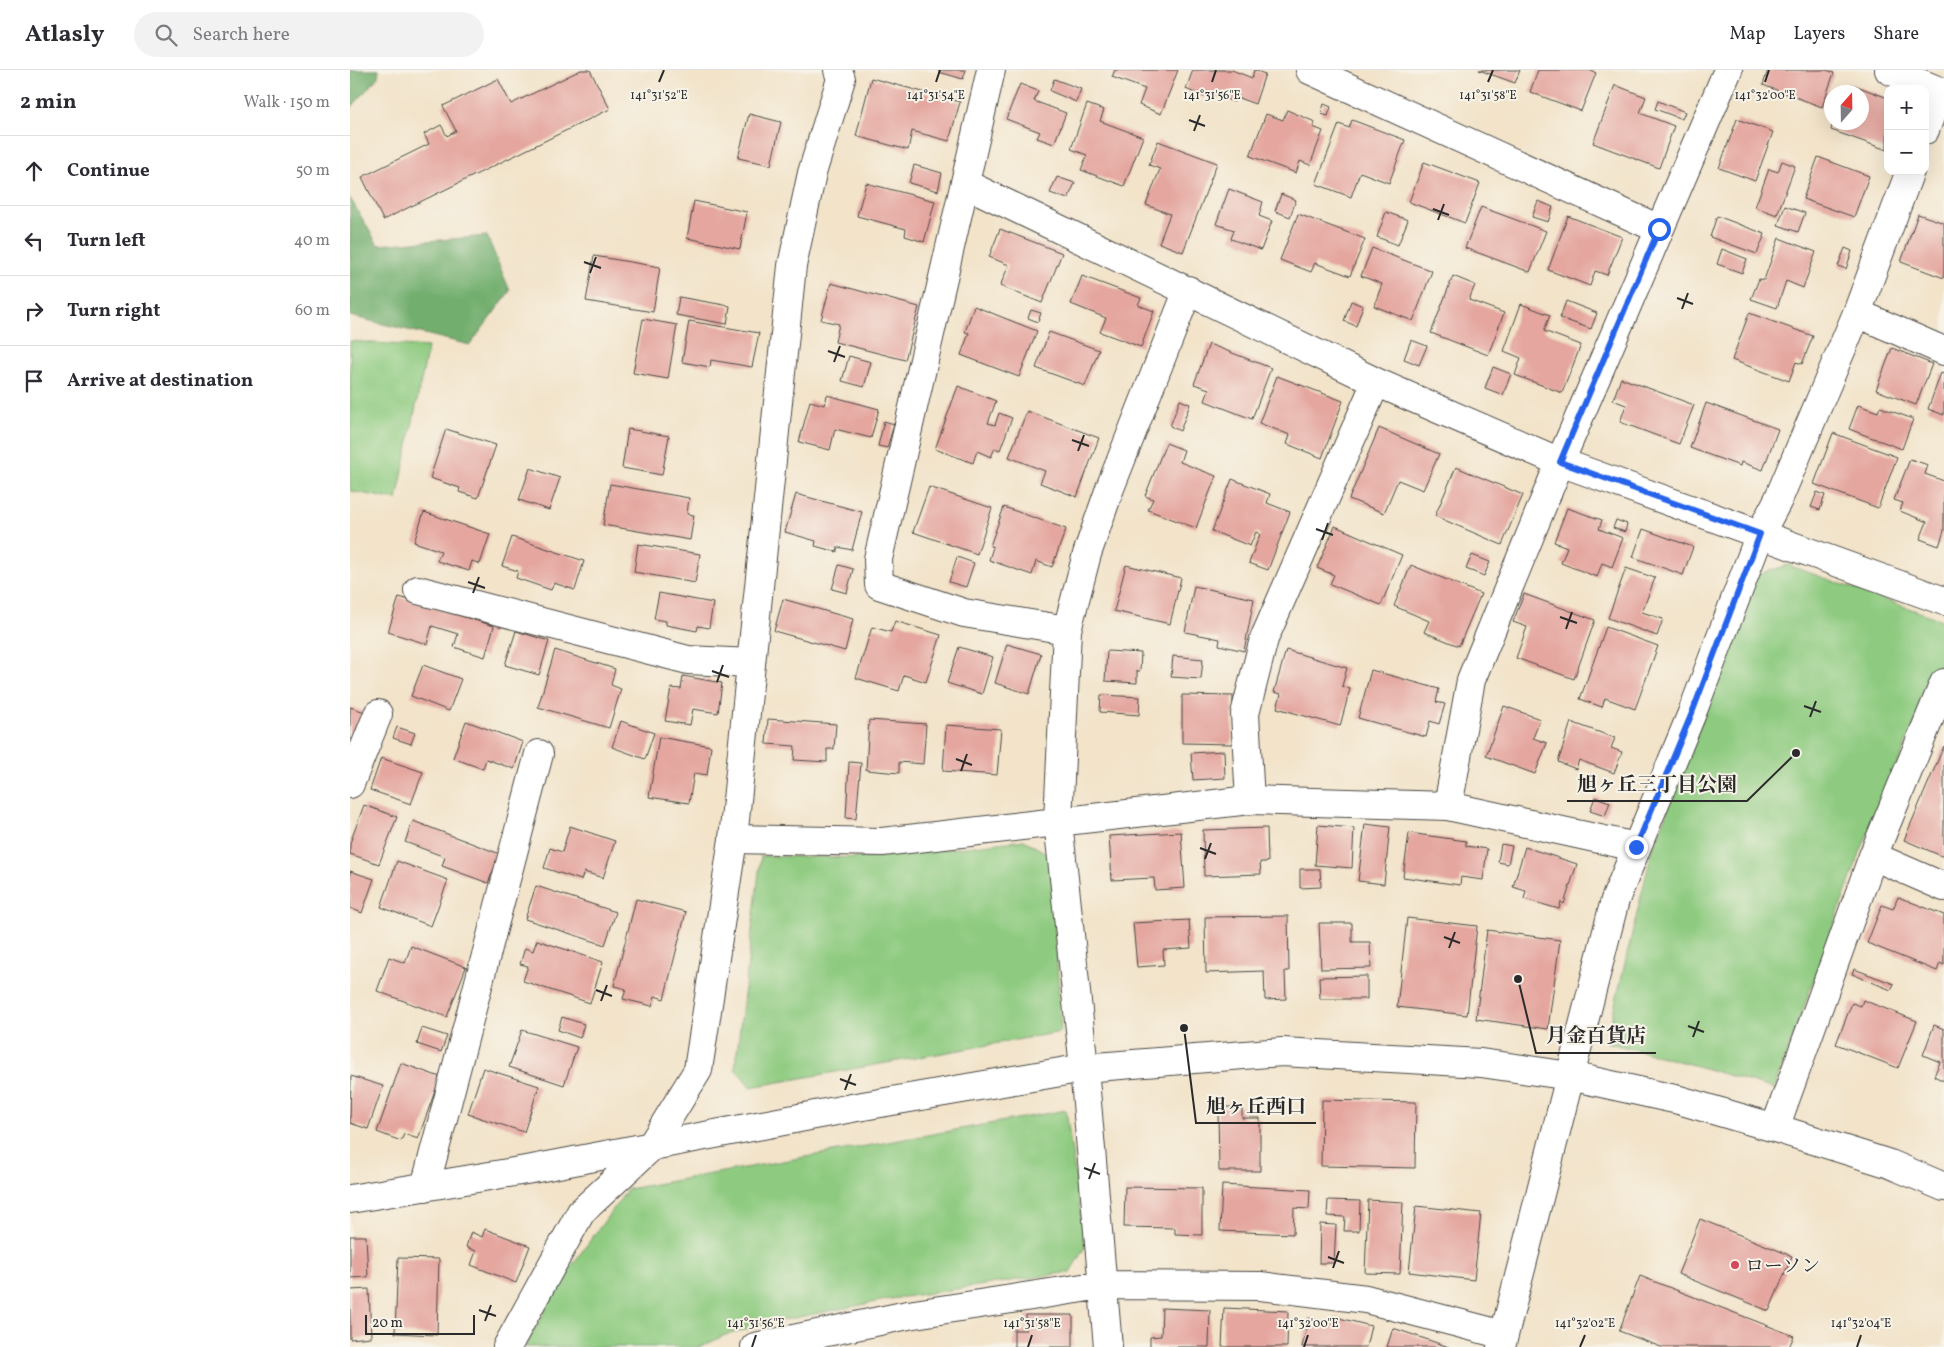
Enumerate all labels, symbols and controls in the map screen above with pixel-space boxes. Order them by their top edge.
search box [134,12,484,57]
text: Atlasly [25,18,104,52]
icon: search [152,21,180,49]
text: Search here [192,22,290,48]
text: Map [1729,22,1765,47]
text: Layers [1793,22,1845,47]
text: Share [1873,22,1919,47]
north arrow [1824,85,1869,130]
map controls [1884,85,1929,175]
button: + [1884,85,1929,130]
text: 2 min [20,88,77,117]
text: 141°31'52"E [630,88,688,104]
text: 141°31'54"E [907,88,965,104]
text: 141°31'56"E [1183,88,1241,104]
text: 141°31'58"E [1459,88,1517,104]
text: 141°32'00"E [1734,88,1796,104]
text: Walk · 150 m [244,92,330,114]
button: − [1884,130,1929,175]
icon: ahead [20,157,48,185]
text: Continue [67,158,150,184]
text: 50 m [296,160,330,182]
route start [1648,218,1671,241]
icon: left [20,227,48,255]
text: Turn left [67,228,146,254]
text: 40 m [294,230,330,252]
icon: right [20,297,48,325]
text: Turn right [67,298,160,324]
text: 60 m [295,300,330,322]
icon: arrive [20,367,48,395]
text: Arrive at destination [67,368,253,394]
callout: 旭ヶ丘三丁目公園 [1567,766,1747,801]
text: 旭ヶ丘三丁目公園 [1577,772,1737,800]
route end [1625,836,1648,859]
callout: 月金百貨店 [1536,1018,1656,1053]
text: 月金百貨店 [1546,1023,1646,1051]
callout: 旭ヶ丘西口 [1196,1088,1316,1123]
text: 旭ヶ丘西口 [1206,1094,1306,1122]
place label: ローソン [1745,1254,1820,1280]
marker: ローソン [1729,1259,1741,1271]
scale bar [365,1312,475,1335]
text: 20 m [372,1314,403,1333]
text: 141°31'56"E [727,1316,785,1332]
text: 141°31'58"E [1003,1316,1061,1332]
text: 141°32'00"E [1277,1316,1339,1332]
text: 141°32'02"E [1555,1316,1615,1332]
text: 141°32'04"E [1831,1316,1891,1332]

